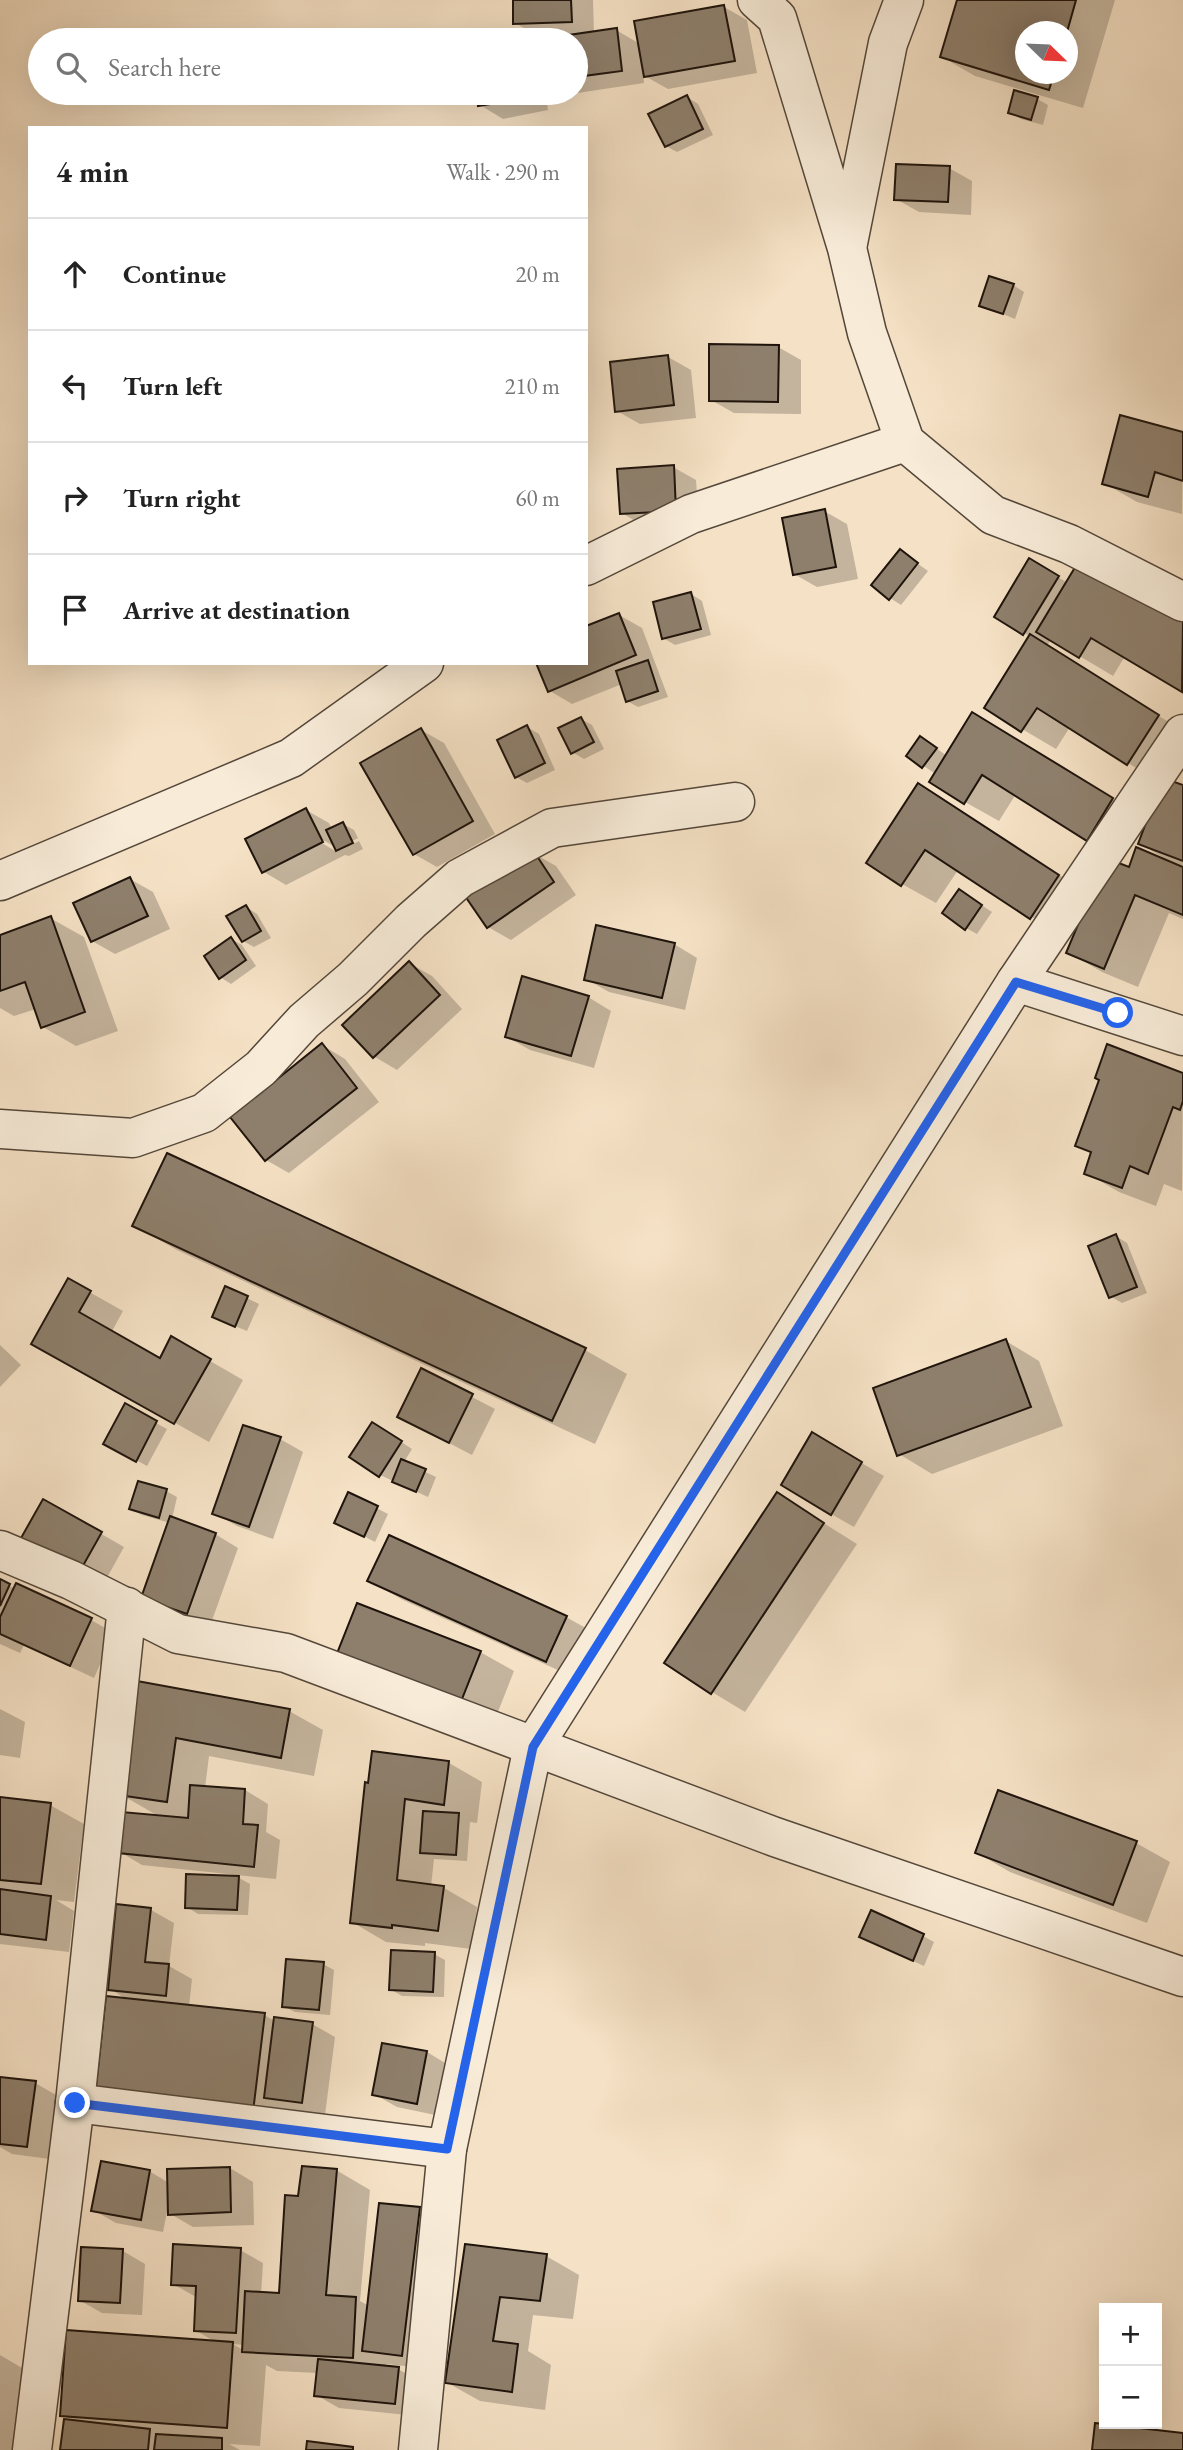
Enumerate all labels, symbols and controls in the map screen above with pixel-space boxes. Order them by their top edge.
north arrow [1015,21,1078,84]
search box [28,28,588,105]
icon: search [52,48,90,86]
text: Search here [108,50,221,84]
text: 4 min [56,152,129,191]
text: Walk · 290 m [446,157,560,187]
icon: ahead [56,255,94,293]
text: Continue [123,257,226,291]
text: 20 m [515,259,560,289]
icon: left [56,367,94,405]
text: Turn left [123,369,222,403]
text: 210 m [504,371,560,401]
icon: right [56,479,94,517]
text: Turn right [123,481,241,515]
text: 60 m [515,483,560,513]
icon: arrive [56,591,94,629]
text: Arrive at destination [123,593,350,627]
route start [1102,997,1133,1028]
route end [59,2087,90,2118]
map controls [1099,2303,1162,2429]
button: + [1099,2303,1162,2366]
button: − [1099,2366,1162,2429]

